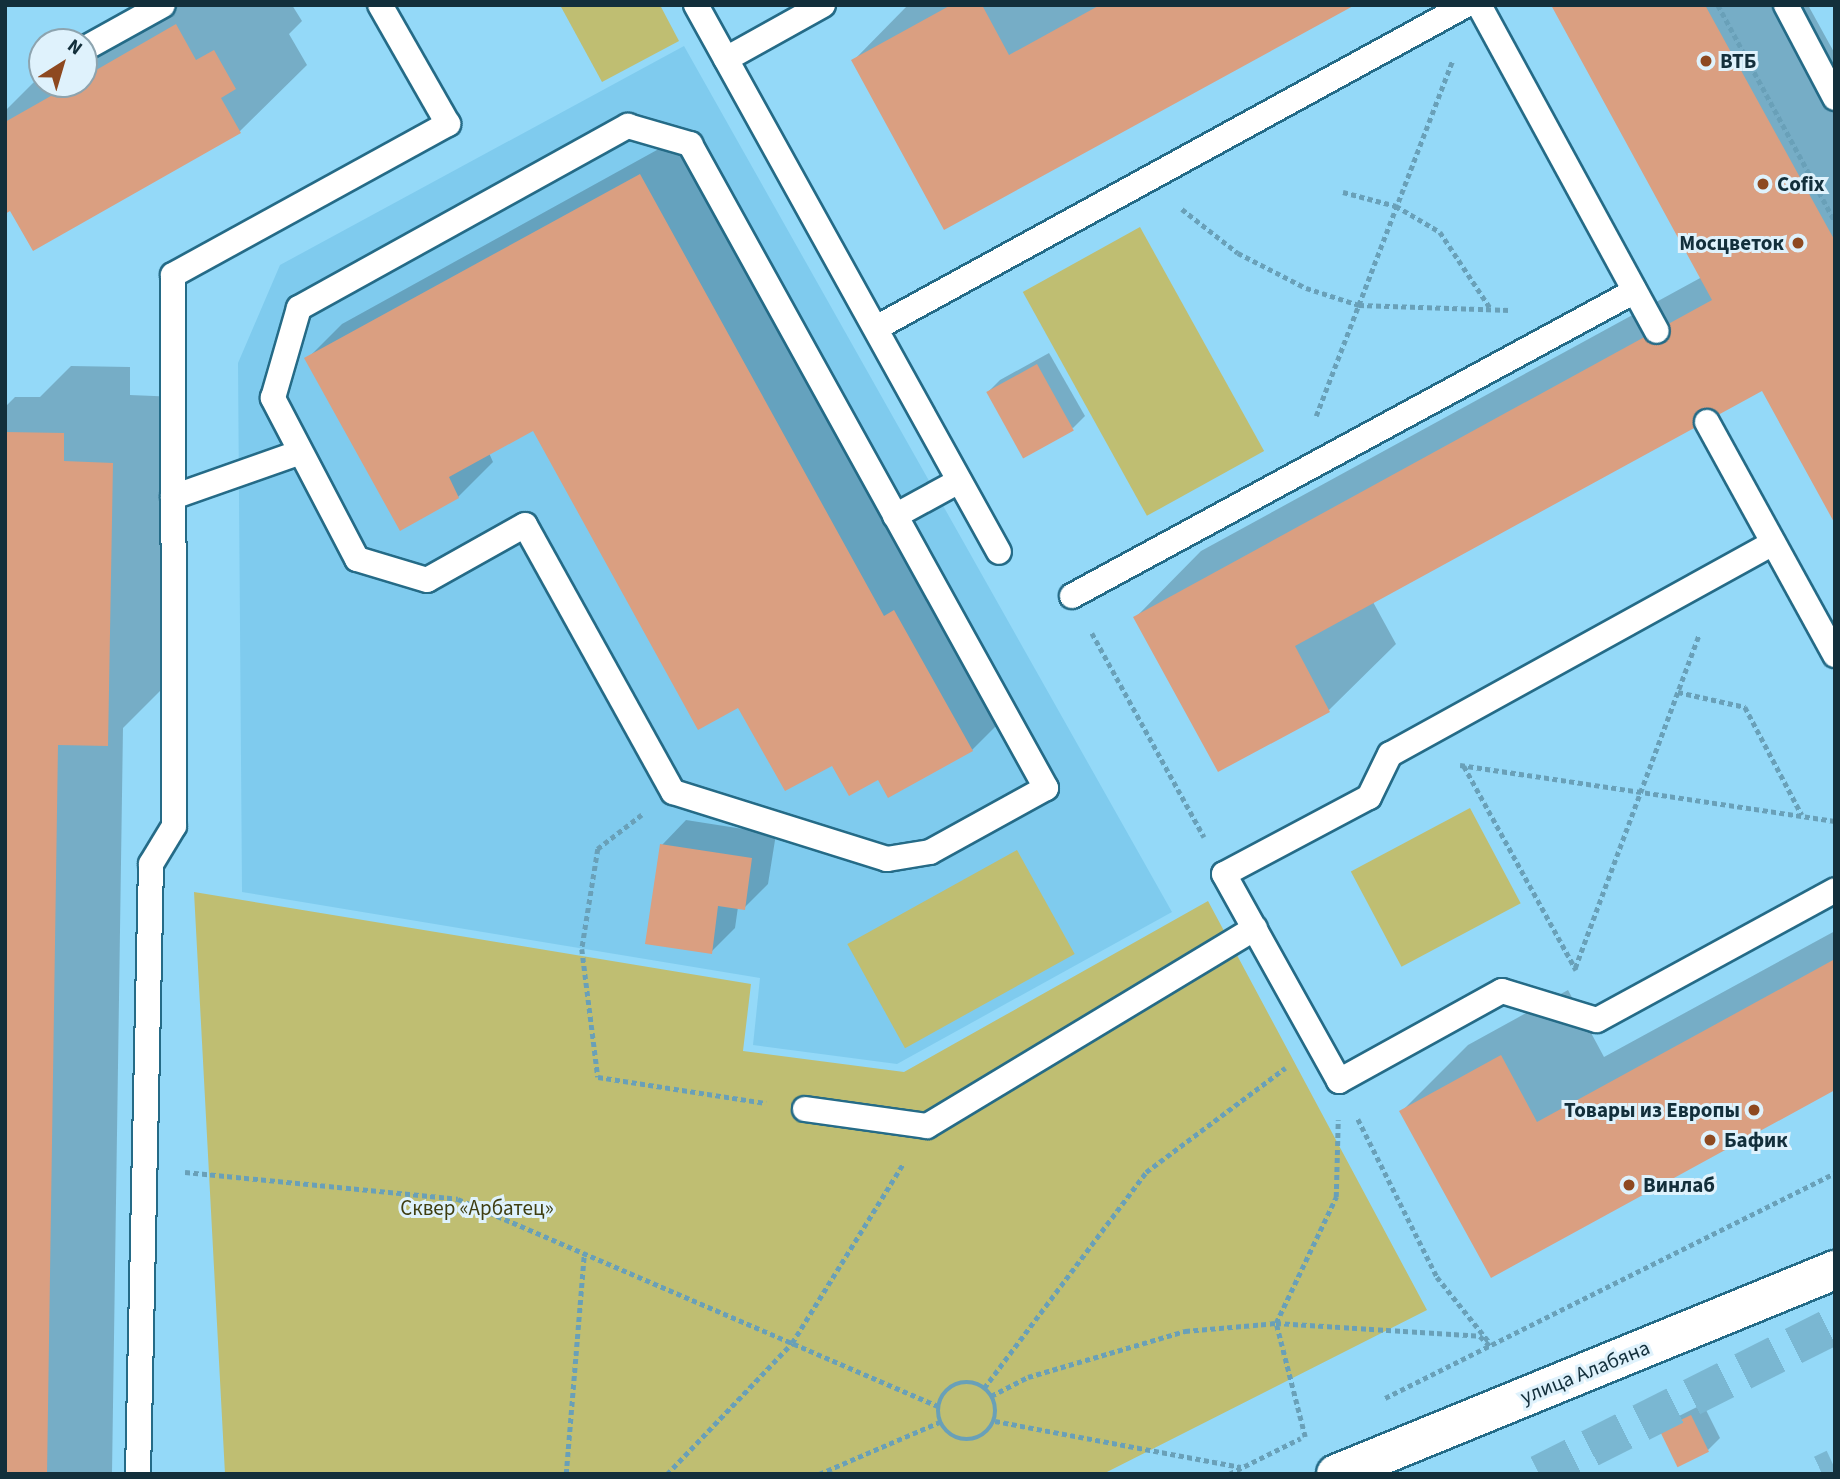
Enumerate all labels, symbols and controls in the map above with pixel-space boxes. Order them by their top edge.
north arrow [28,28,98,98]
text: N [62,33,88,62]
place label: ВТБ [1720,48,1756,74]
marker: ВТБ [1698,53,1714,69]
place label: Cofix [1777,171,1825,197]
marker: Cofix [1755,176,1771,192]
place label: Мосцветок [1679,230,1784,256]
marker: Мосцветок [1790,235,1806,251]
place label: Товары из Европы [1564,1097,1740,1123]
marker: Товары из Европы [1746,1102,1762,1118]
place label: Бафик [1724,1127,1788,1153]
marker: Бафик [1702,1132,1718,1148]
place label: Винлаб [1643,1172,1715,1198]
marker: Винлаб [1621,1177,1637,1193]
park label: Сквер «Арбатец» [400,1195,554,1221]
street label: улица Алабяна [1517,1335,1653,1409]

